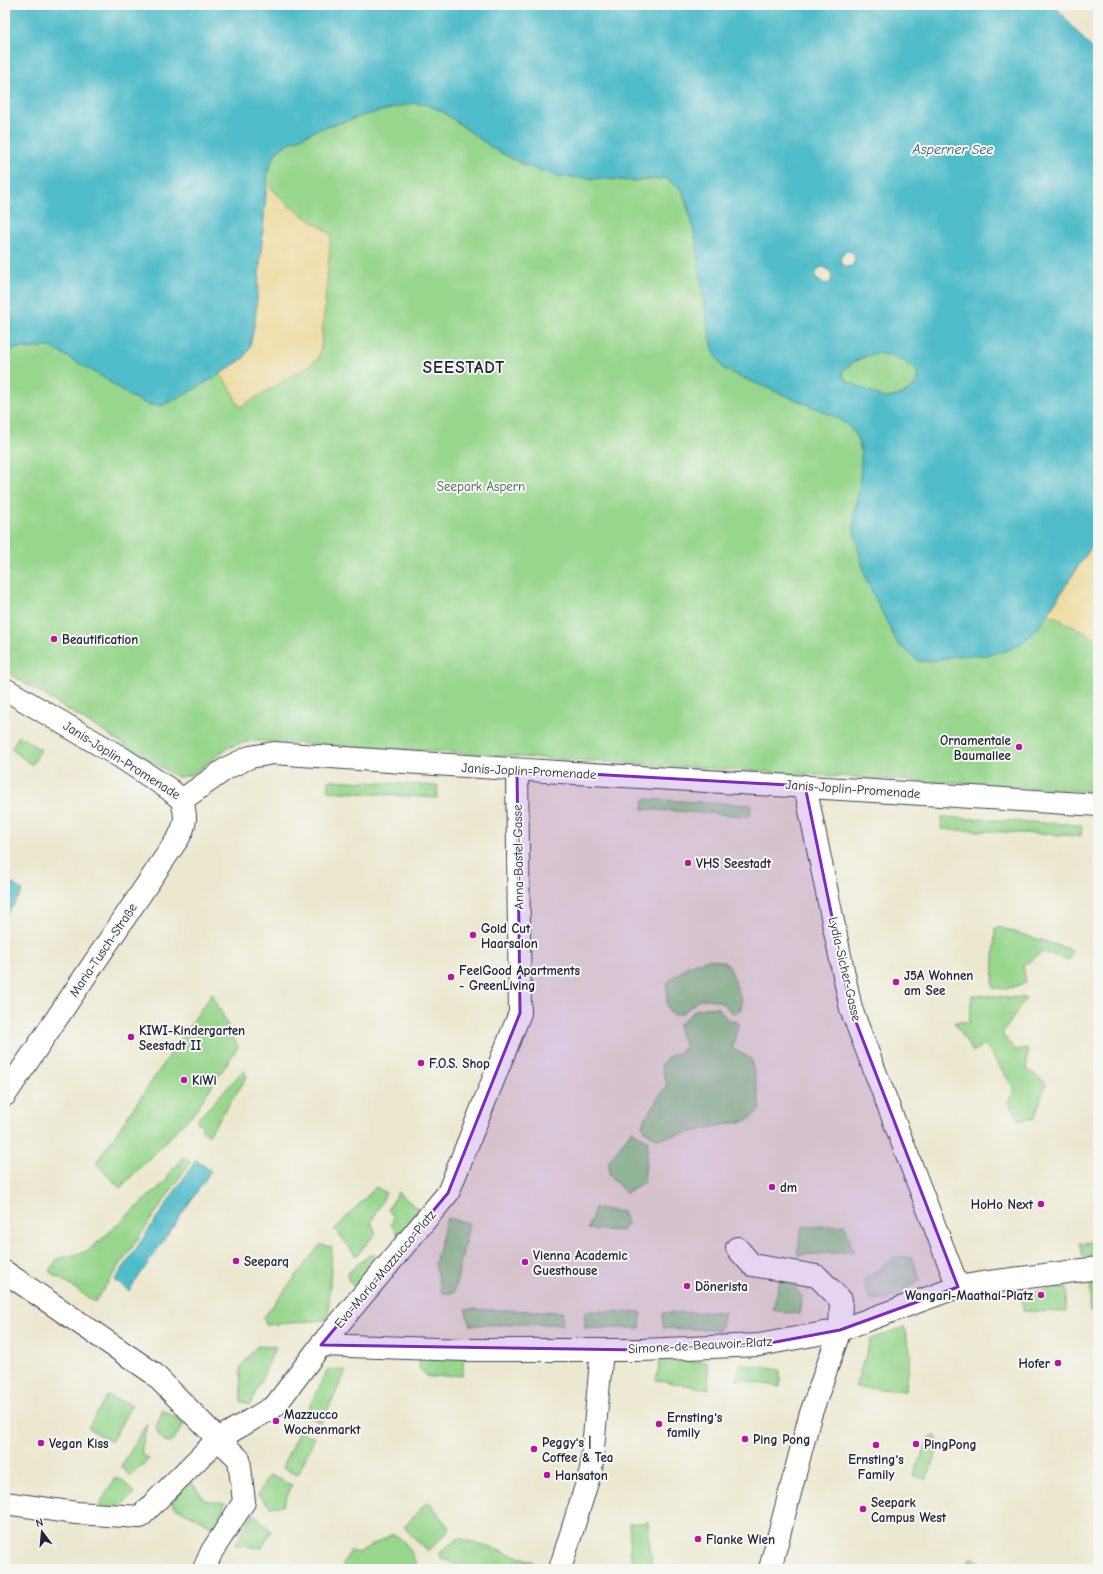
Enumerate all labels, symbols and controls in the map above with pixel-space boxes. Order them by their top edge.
water label: Asperner See [912,141,993,158]
district label: SEESTADT [423,358,505,377]
park label: Seepark Aspern [437,479,525,494]
place label: Beautification [62,632,138,647]
marker: Beautification [49,634,59,644]
street label: Janis-Joplin-Promenade [61,718,184,802]
place label: Ornamentale Baumallee [940,733,1012,763]
marker: Ornamentale Baumallee [1014,742,1024,752]
street label: Janis-Joplin-Promenade [461,760,597,782]
street label: Janis-Joplin-Promenade [785,777,921,801]
street label: Anna-Bastel-Gasse [510,804,526,910]
place label: VHS Seestadt [696,856,772,871]
marker: VHS Seestadt [683,858,693,868]
street label: Maria-Tusch-Straße [66,900,140,1000]
street label: Lydia-Sicher-Gasse [826,915,864,1023]
place label: Gold Cut Haarsalon [481,921,538,951]
marker: Gold Cut Haarsalon [468,930,478,940]
place label: FeelGood Apartments - GreenLiving [459,963,581,993]
place label: J5A Wohnen am See [904,968,973,998]
marker: FeelGood Apartments - GreenLiving [446,972,456,982]
marker: J5A Wohnen am See [891,977,901,987]
place label: KIWI-Kindergarten Seestadt II [139,1023,245,1053]
marker: KIWI-Kindergarten Seestadt II [126,1032,136,1042]
place label: F.O.S. Shop [429,1056,490,1071]
marker: F.O.S. Shop [416,1058,426,1068]
place label: KiWi [192,1073,217,1088]
marker: KiWi [179,1075,189,1085]
place label: dm [780,1180,797,1195]
marker: dm [767,1182,777,1192]
place label: HoHo Next [971,1197,1034,1212]
marker: HoHo Next [1036,1199,1046,1209]
street label: Eva-Maria-Mazzucco-Platz [331,1207,439,1331]
place label: Vienna Academic Guesthouse [533,1248,628,1278]
place label: Seeparq [244,1254,289,1269]
marker: Seeparq [231,1256,241,1266]
marker: Vienna Academic Guesthouse [520,1257,530,1267]
place label: Dönerista [695,1279,748,1294]
marker: Dönerista [682,1281,692,1291]
place label: Wangari-Maathai-Platz [905,1288,1033,1303]
marker: Wangari-Maathai-Platz [1036,1290,1046,1300]
street label: Simone-de-Beauvoir-Platz [628,1334,773,1356]
place label: Hofer [1019,1356,1051,1371]
marker: Hofer [1053,1358,1063,1368]
place label: Mazzucco Wochenmarkt [284,1407,361,1437]
place label: Ernsting's family [666,1410,723,1440]
marker: Mazzucco Wochenmarkt [271,1416,281,1426]
marker: Ernsting's family [654,1419,664,1429]
place label: Ping Pong [753,1432,810,1447]
marker: Ping Pong [740,1434,750,1444]
place label: Peggy's | Coffee & Tea [542,1435,613,1465]
place label: Vegan Kiss [49,1436,109,1451]
place label: PingPong [924,1437,977,1452]
marker: Vegan Kiss [36,1438,46,1448]
marker: PingPong [911,1439,921,1449]
marker: Ernsting's Family [871,1440,881,1450]
marker: Peggy's | Coffee & Tea [529,1444,539,1454]
place label: Ernsting's Family [848,1452,904,1482]
place label: Hansaton [555,1468,608,1483]
marker: Hansaton [542,1470,552,1480]
place label: Seepark Campus West [871,1495,947,1525]
marker: Seepark Campus West [858,1504,868,1514]
north arrow [22,1512,62,1552]
text: N [34,1516,45,1530]
place label: Flanke Wien [706,1532,775,1547]
marker: Flanke Wien [693,1534,703,1544]

